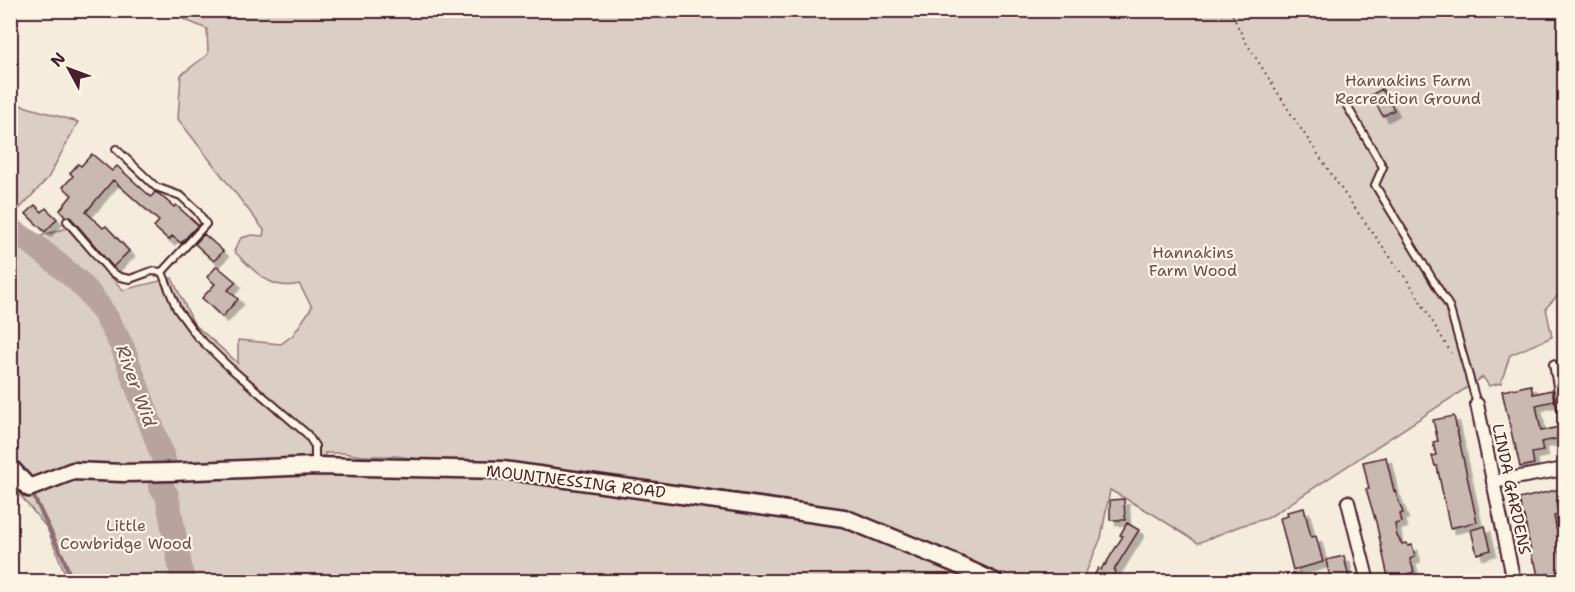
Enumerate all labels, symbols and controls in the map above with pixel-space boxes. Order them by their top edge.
north arrow [39,39,99,99]
text: N [46,48,70,71]
park label: Hannakins Farm Recreation Ground [1335,70,1481,109]
park label: Hannakins Farm Wood [1149,242,1237,281]
water label: River Wid [110,342,162,431]
street label: LINDA GARDENS [1487,422,1536,557]
street label: MOUNTNESSING ROAD [485,460,667,503]
park label: Little Cowbridge Wood [60,515,192,554]

